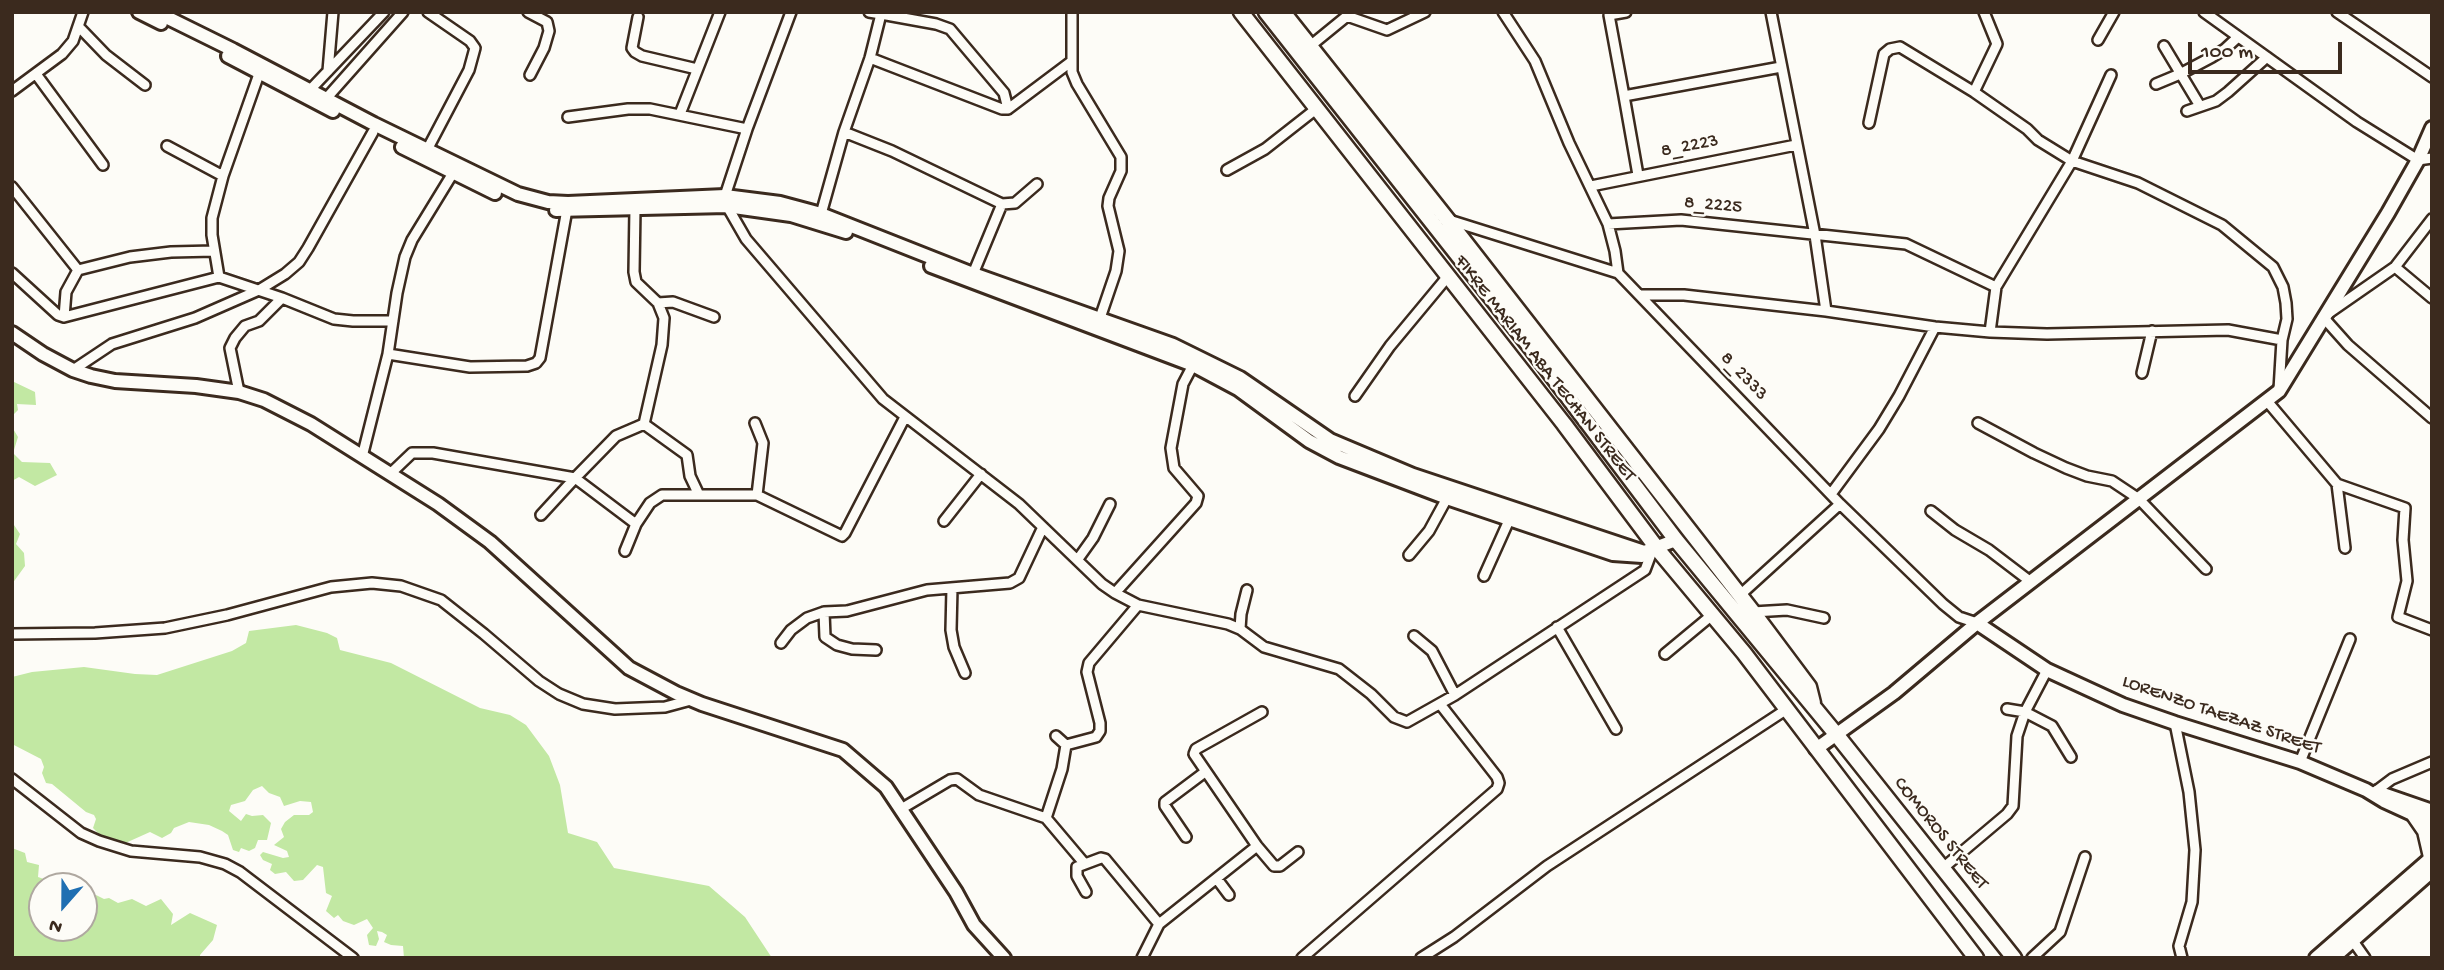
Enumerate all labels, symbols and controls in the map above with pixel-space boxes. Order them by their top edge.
scale bar [2192,28,2346,72]
text: 100 m [2201,41,2253,66]
street label: 8_2223 [1659,130,1721,164]
street label: 8_2225 [1683,192,1743,220]
street label: FIKRE MARIAM ABA TECHAN STREET [1449,251,1639,487]
street label: 8_2333 [1714,348,1772,406]
street label: LORENZO TAEZAZ STREET [2119,671,2323,761]
street label: COMOROS STREET [1888,773,1992,895]
north arrow [28,872,98,942]
text: N [46,912,66,938]

